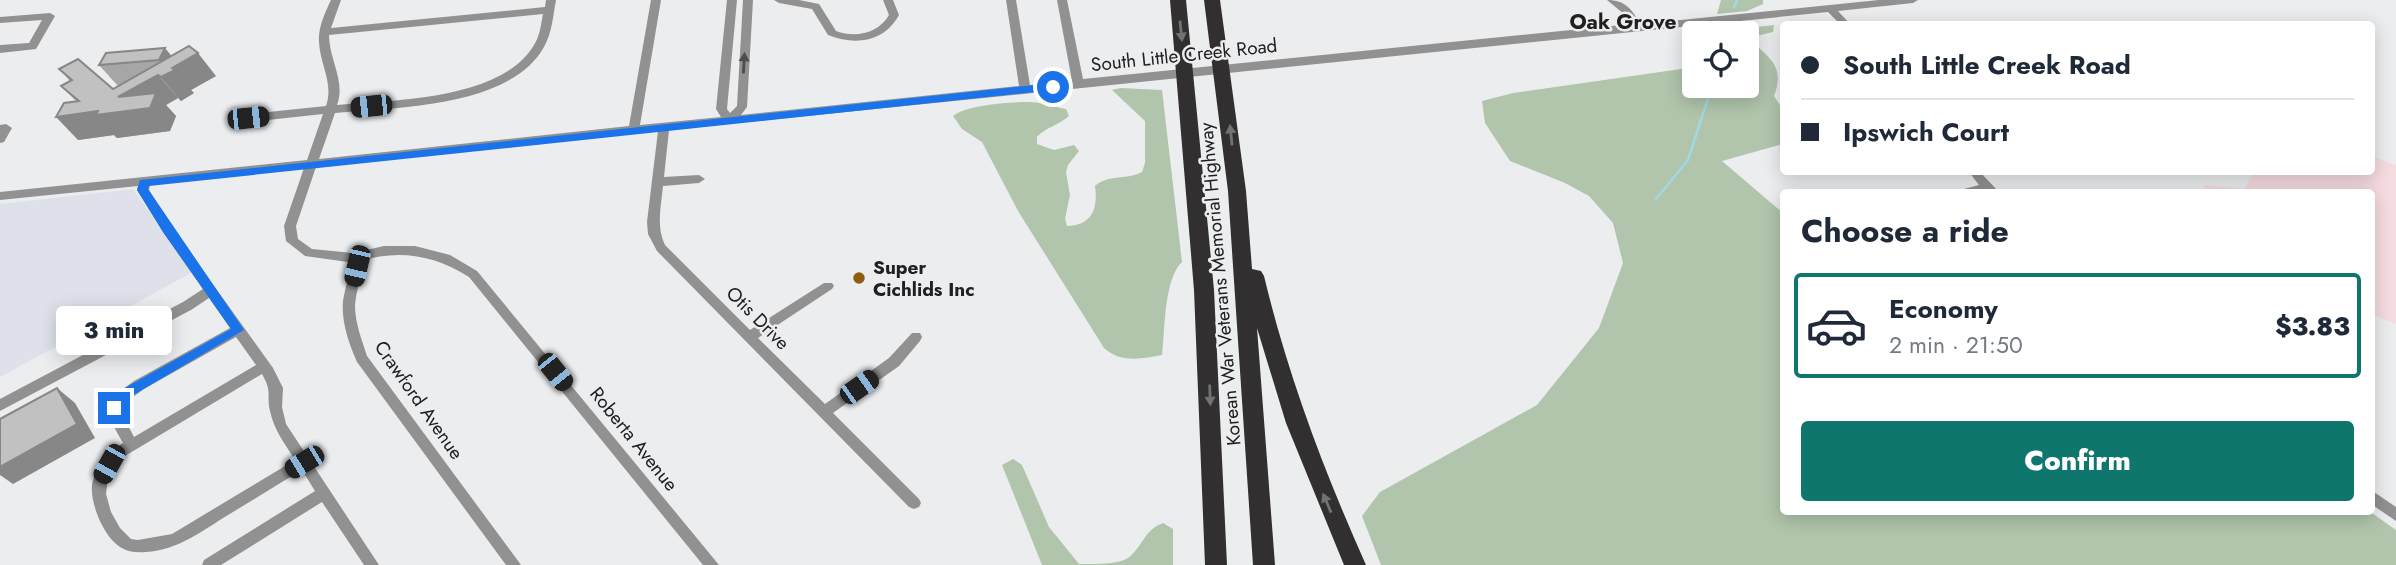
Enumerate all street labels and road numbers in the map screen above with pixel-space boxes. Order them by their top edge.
street label: South Little Creek Road [1089,32,1279,78]
street label: Korean War Veterans Memorial Highway [1192,121,1248,447]
street label: Otis Drive [720,280,796,356]
street label: Crawford Avenue [368,335,470,465]
street label: Roberta Avenue [584,381,685,497]

